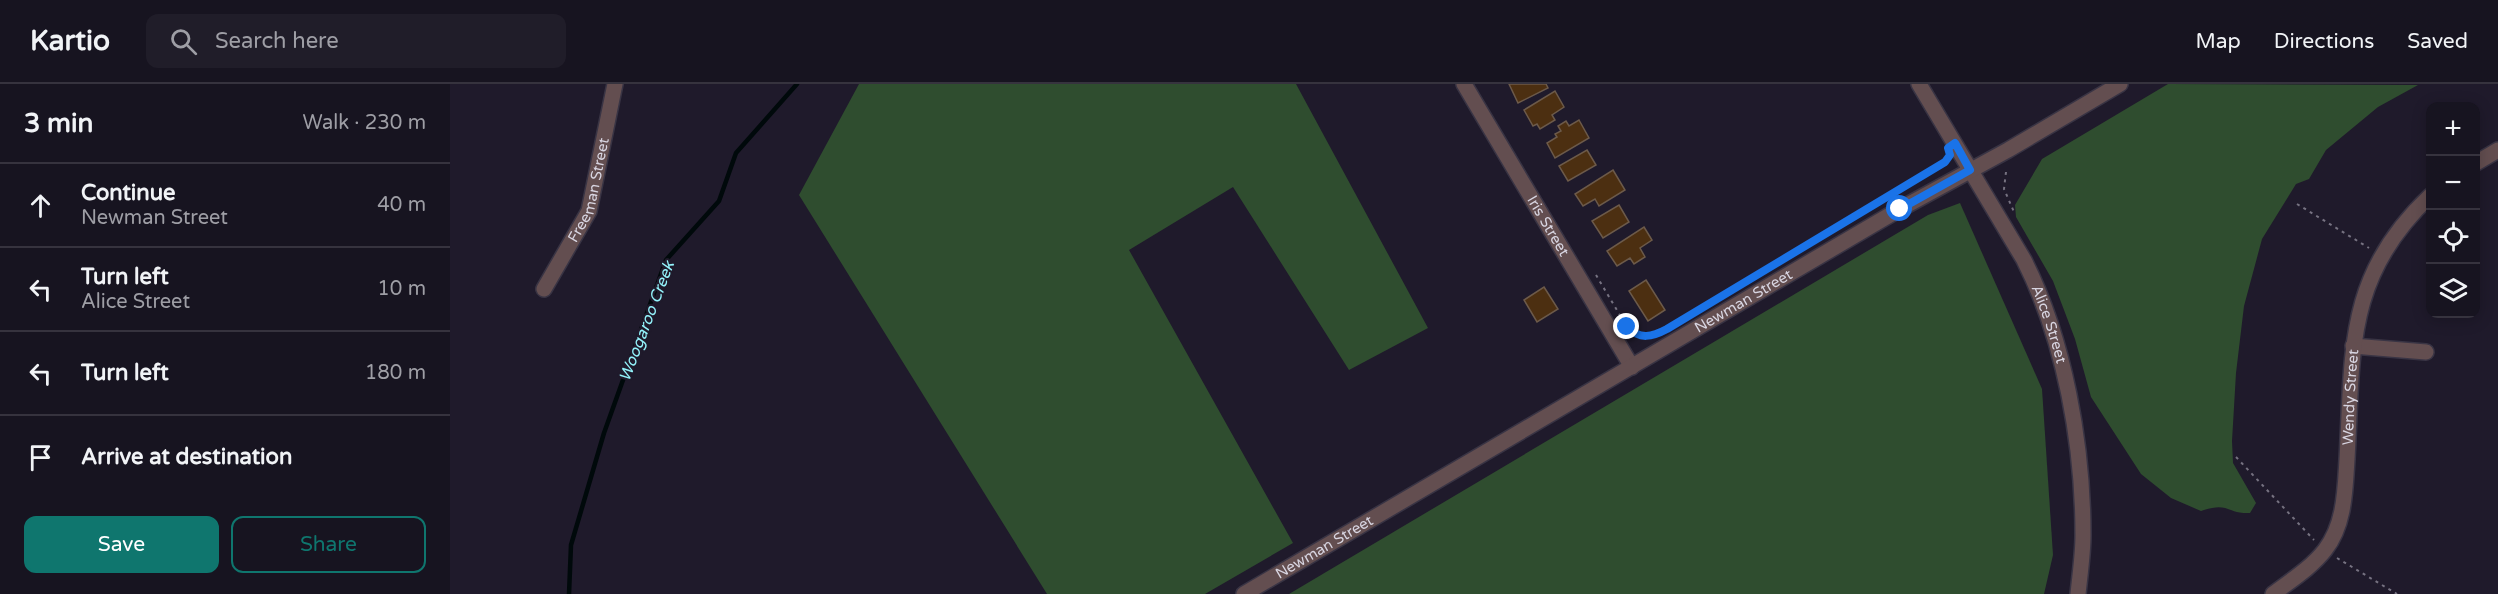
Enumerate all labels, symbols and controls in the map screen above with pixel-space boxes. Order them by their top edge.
search box [146,14,566,68]
text: Kartio [30,24,110,58]
icon: search [167,25,200,58]
text: Search here [215,28,339,54]
text: Map [2195,29,2241,54]
text: Directions [2274,29,2374,54]
text: Saved [2407,29,2468,54]
map controls [2426,102,2480,318]
button: + [2426,102,2480,156]
text: 3 min [24,108,93,139]
text: Walk · 230 m [303,111,426,135]
street label: Freeman Street [564,136,613,246]
button: − [2426,156,2480,210]
text: Continue [81,180,176,206]
icon: ahead [24,189,57,222]
street label: Iris Street [1523,192,1573,260]
text: 40 m [377,193,426,217]
route start [1886,195,1912,221]
text: Newman Street [81,206,228,230]
button: locate [2426,210,2480,264]
water label: Woogaroo Creek [615,257,680,384]
text: Turn left [81,264,169,290]
button: layers [2426,264,2480,318]
street label: Newman Street [1691,265,1796,337]
icon: left [24,273,57,306]
text: 10 m [377,277,426,301]
street label: Alice Street [2028,282,2071,366]
text: Alice Street [81,290,190,314]
route end [1613,313,1639,339]
street label: Wendy Street [2339,348,2362,446]
icon: left [24,357,57,390]
text: Turn left [81,360,169,386]
text: 180 m [365,361,426,385]
icon: arrive [24,441,57,474]
text: Arrive at destination [81,444,292,470]
street label: Newman Street [1272,511,1377,583]
button: Save [24,516,219,573]
button: Share [231,516,426,573]

